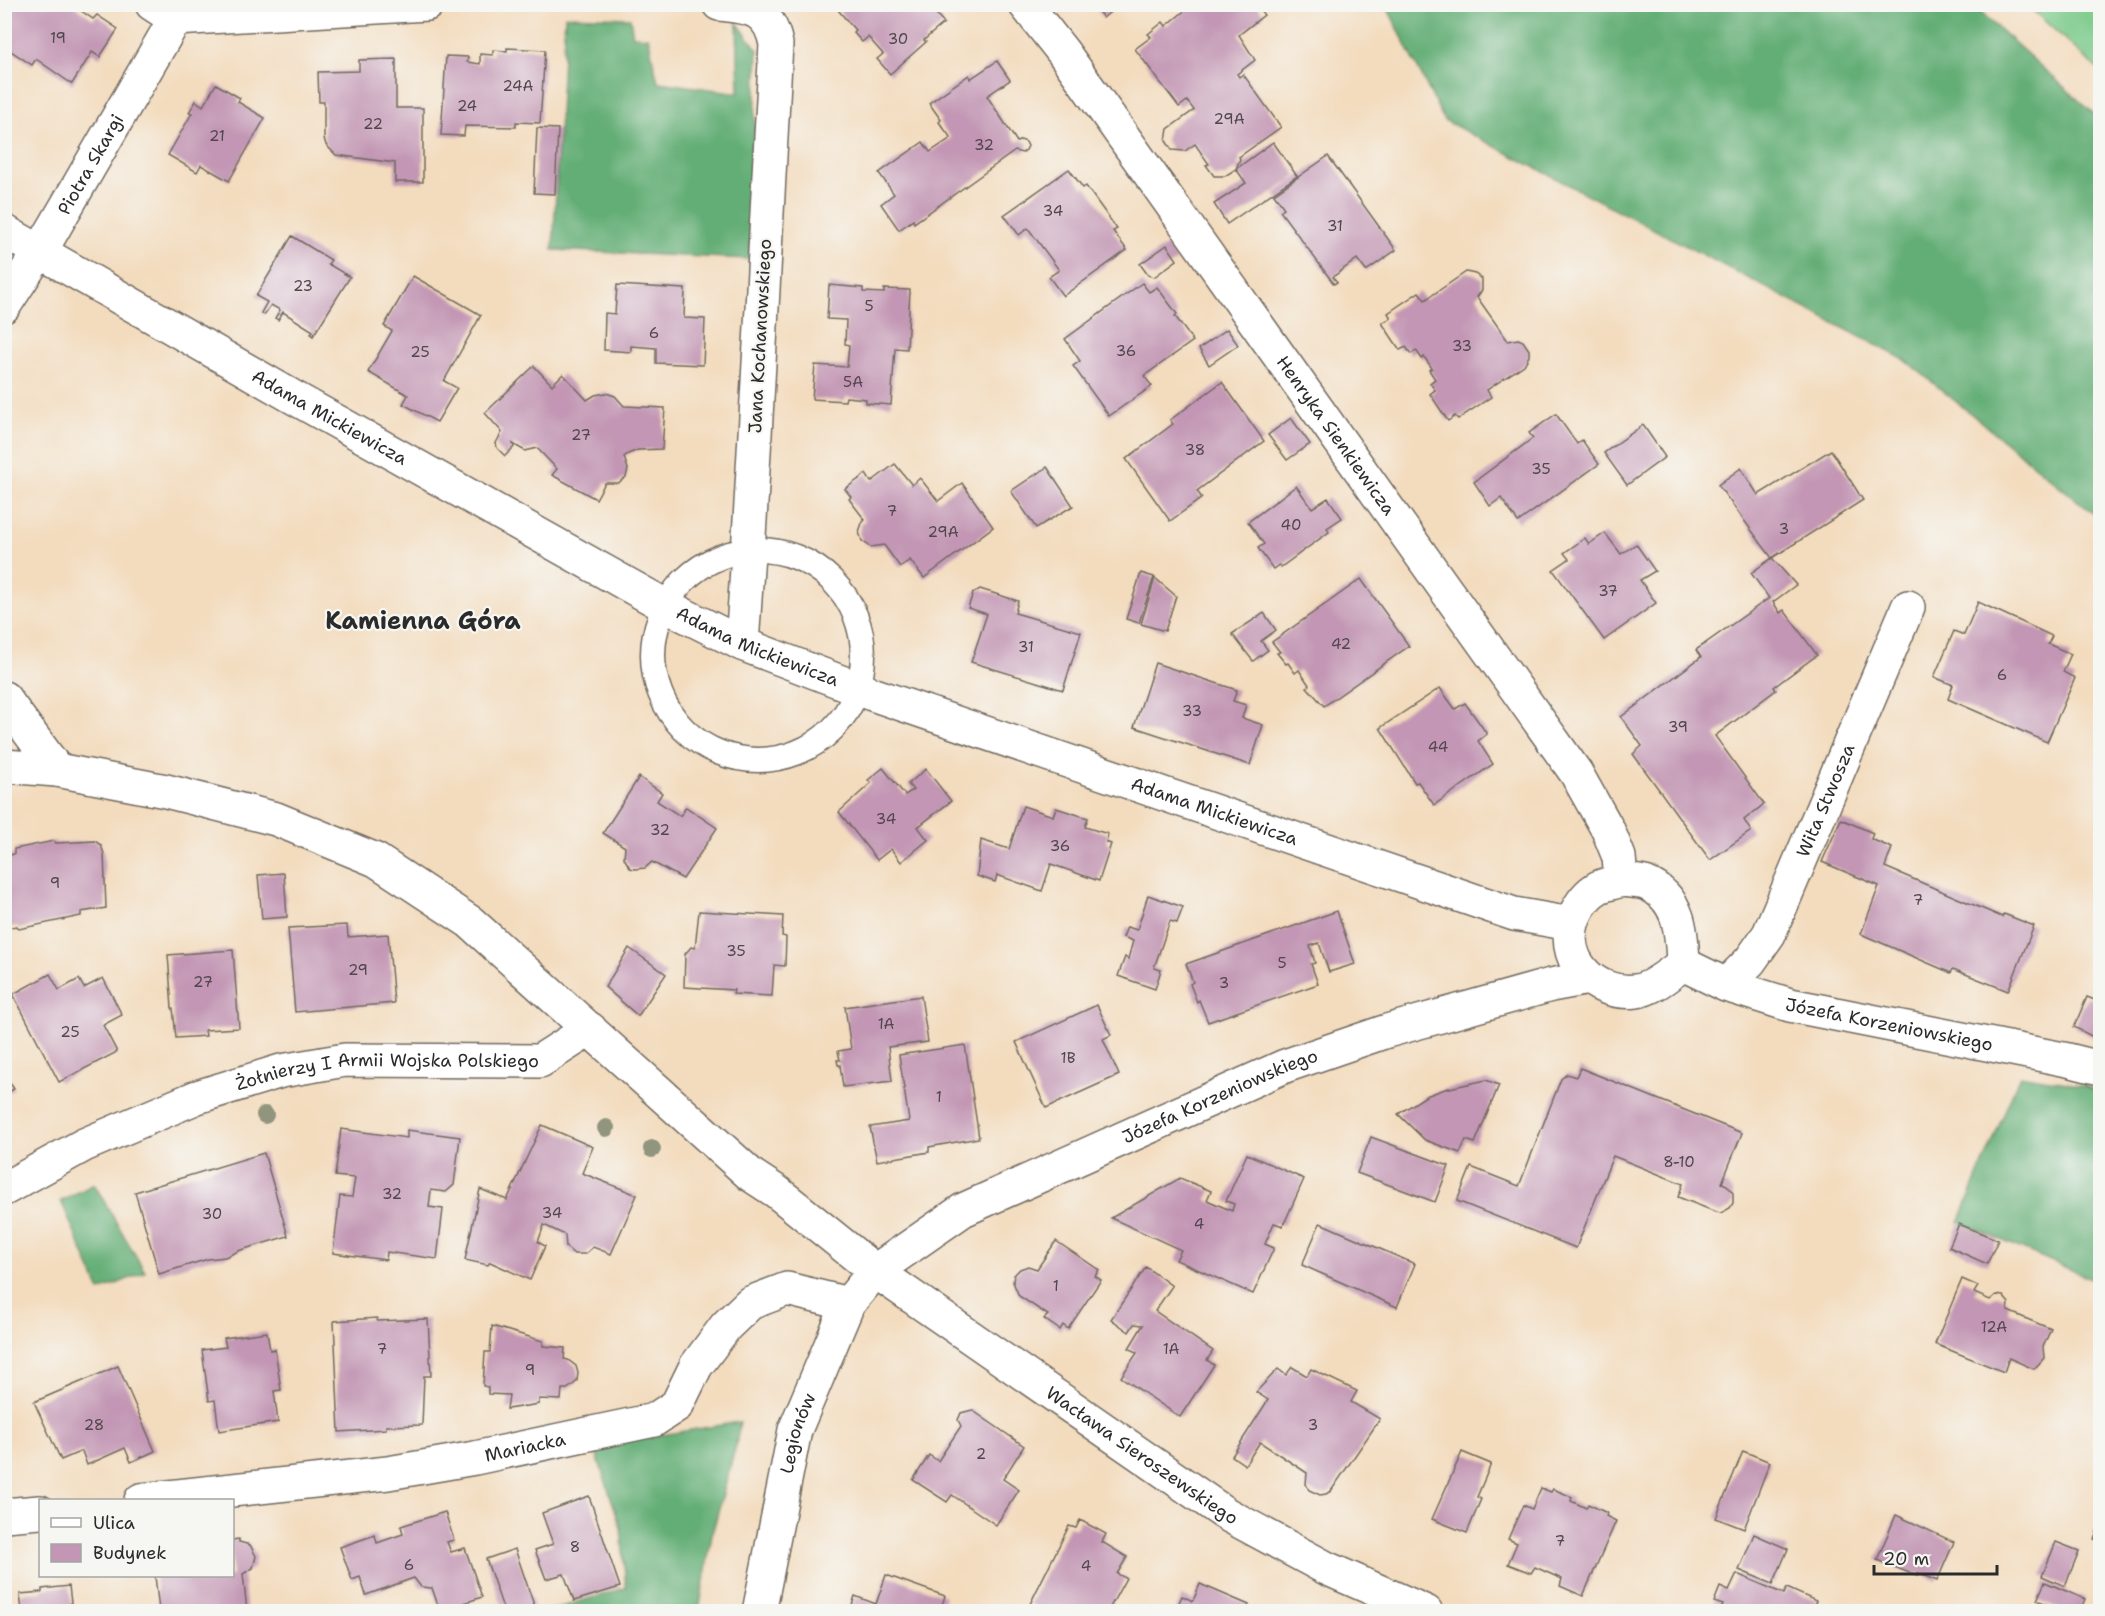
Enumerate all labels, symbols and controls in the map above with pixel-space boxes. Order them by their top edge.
house number: 19 [50,28,66,48]
house number: 30 [888,29,908,49]
house number: 24A [503,76,534,96]
house number: 24 [457,96,477,116]
house number: 29A [1213,109,1245,129]
street label: Piotra Skargi [52,110,129,219]
house number: 22 [363,114,383,134]
house number: 21 [209,126,225,146]
house number: 32 [974,135,994,155]
house number: 34 [1043,201,1063,221]
house number: 31 [1327,216,1343,236]
street label: Jana Kochanowskiego [743,238,777,434]
house number: 23 [293,276,313,296]
house number: 5 [864,296,874,316]
house number: 6 [649,323,659,343]
house number: 33 [1452,336,1472,356]
house number: 36 [1116,341,1136,361]
house number: 25 [410,342,430,362]
street label: Henryka Sienkiewicza [1271,351,1401,520]
street label: Adama Mickiewicza [247,364,411,471]
house number: 5A [843,372,863,392]
house number: 27 [571,425,591,445]
house number: 38 [1185,440,1205,460]
house number: 35 [1531,459,1551,479]
house number: 7 [887,501,897,521]
house number: 40 [1281,515,1301,535]
house number: 3 [1779,519,1789,539]
house number: 29A [927,522,959,542]
house number: 37 [1598,581,1618,601]
street label: Adama Mickiewicza [672,601,842,692]
district label: Kamienna Góra [325,605,521,637]
house number: 42 [1331,634,1351,654]
house number: 31 [1018,637,1034,657]
house number: 6 [1997,665,2007,685]
house number: 33 [1182,701,1202,721]
house number: 39 [1668,717,1688,737]
house number: 44 [1428,737,1448,757]
street label: Wita Stwosza [1791,740,1860,861]
street label: Adama Mickiewicza [1128,772,1301,851]
house number: 34 [876,809,896,829]
house number: 32 [650,820,670,840]
house number: 36 [1050,836,1070,856]
house number: 9 [50,873,60,893]
house number: 7 [1913,890,1923,910]
house number: 35 [726,941,746,961]
house number: 5 [1277,953,1287,973]
house number: 29 [348,960,368,980]
house number: 27 [193,972,213,992]
house number: 3 [1219,973,1229,993]
street label: Józefa Korzeniowskiego [1783,992,1995,1057]
house number: 1A [878,1014,894,1034]
house number: 25 [60,1022,80,1042]
street label: Józefa Korzeniowskiego [1118,1044,1321,1149]
street label: Żołnierzy I Armii Wojska Polskiego [233,1047,539,1096]
house number: 1B [1060,1048,1076,1068]
house number: 1 [936,1087,942,1107]
house number: 8-10 [1663,1152,1695,1172]
house number: 32 [382,1184,402,1204]
house number: 34 [542,1203,562,1223]
house number: 30 [202,1204,222,1224]
house number: 4 [1194,1214,1204,1234]
house number: 1 [1053,1276,1059,1296]
house number: 12A [1981,1317,2007,1337]
house number: 7 [377,1339,387,1359]
house number: 1A [1163,1339,1179,1359]
house number: 9 [525,1360,535,1380]
street label: Wacława Sieroszewskiego [1041,1381,1242,1530]
street label: Legionów [775,1389,821,1476]
house number: 28 [84,1415,104,1435]
house number: 3 [1308,1415,1318,1435]
street label: Mariacka [483,1427,568,1468]
house number: 2 [976,1444,986,1464]
legend [39,1499,234,1577]
text: Ulica [93,1511,135,1535]
house number: 7 [1555,1531,1565,1551]
house number: 8 [570,1537,580,1557]
scale bar [1874,1538,1997,1576]
text: Budynek [93,1541,167,1565]
text: 20 m [1883,1547,1929,1571]
house number: 6 [404,1555,414,1575]
house number: 4 [1081,1556,1091,1576]

